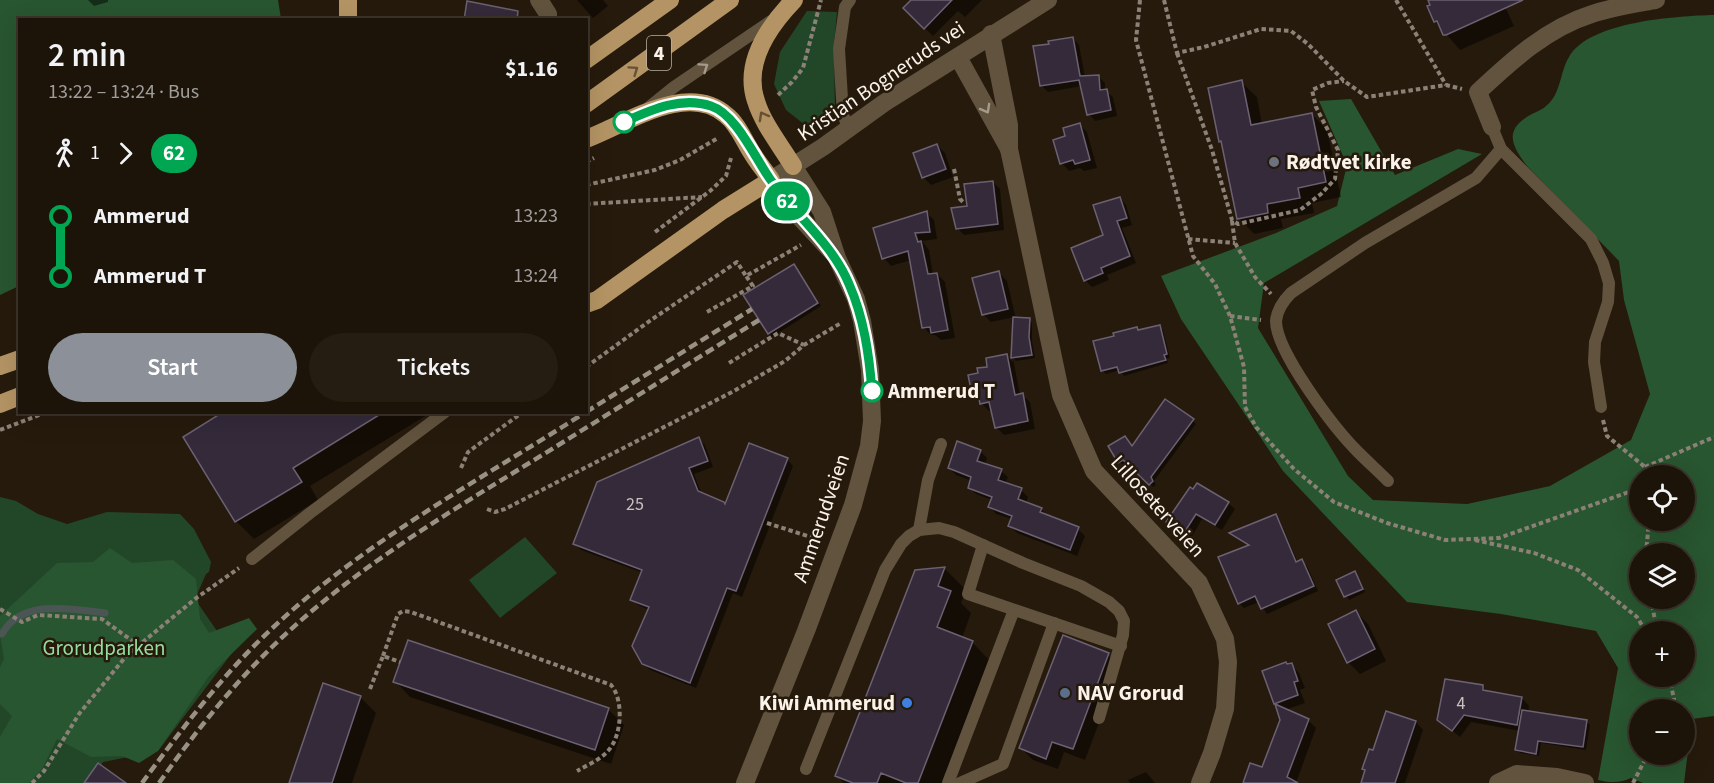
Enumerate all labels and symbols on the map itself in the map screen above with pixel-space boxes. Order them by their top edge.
street label: Kristian Bogneruds vei [791,14,971,148]
road number: 4 [647,36,671,70]
one-way arrow [697,63,708,74]
one-way arrow [628,66,639,77]
one-way arrow [979,102,990,113]
unlabelled marker [613,111,635,133]
one-way arrow [759,112,770,122]
place label: Rødtvet kirke [1286,147,1412,177]
marker: Rødtvet kirke [1267,155,1281,169]
line badge: 62 [760,182,814,220]
place label: Ammerud T [887,376,995,406]
marker: Ammerud T [861,380,883,402]
street label: Lilloseterveien [1104,448,1212,564]
street label: Ammerudveien [785,450,857,586]
house number: 25 [626,492,644,517]
park label: Grorudparken [43,633,165,663]
place label: NAV Grorud [1077,678,1184,708]
marker: NAV Grorud [1058,686,1072,700]
place label: Kiwi Ammerud [759,688,895,718]
house number: 4 [1457,691,1466,716]
marker: Kiwi Ammerud [900,696,914,710]

